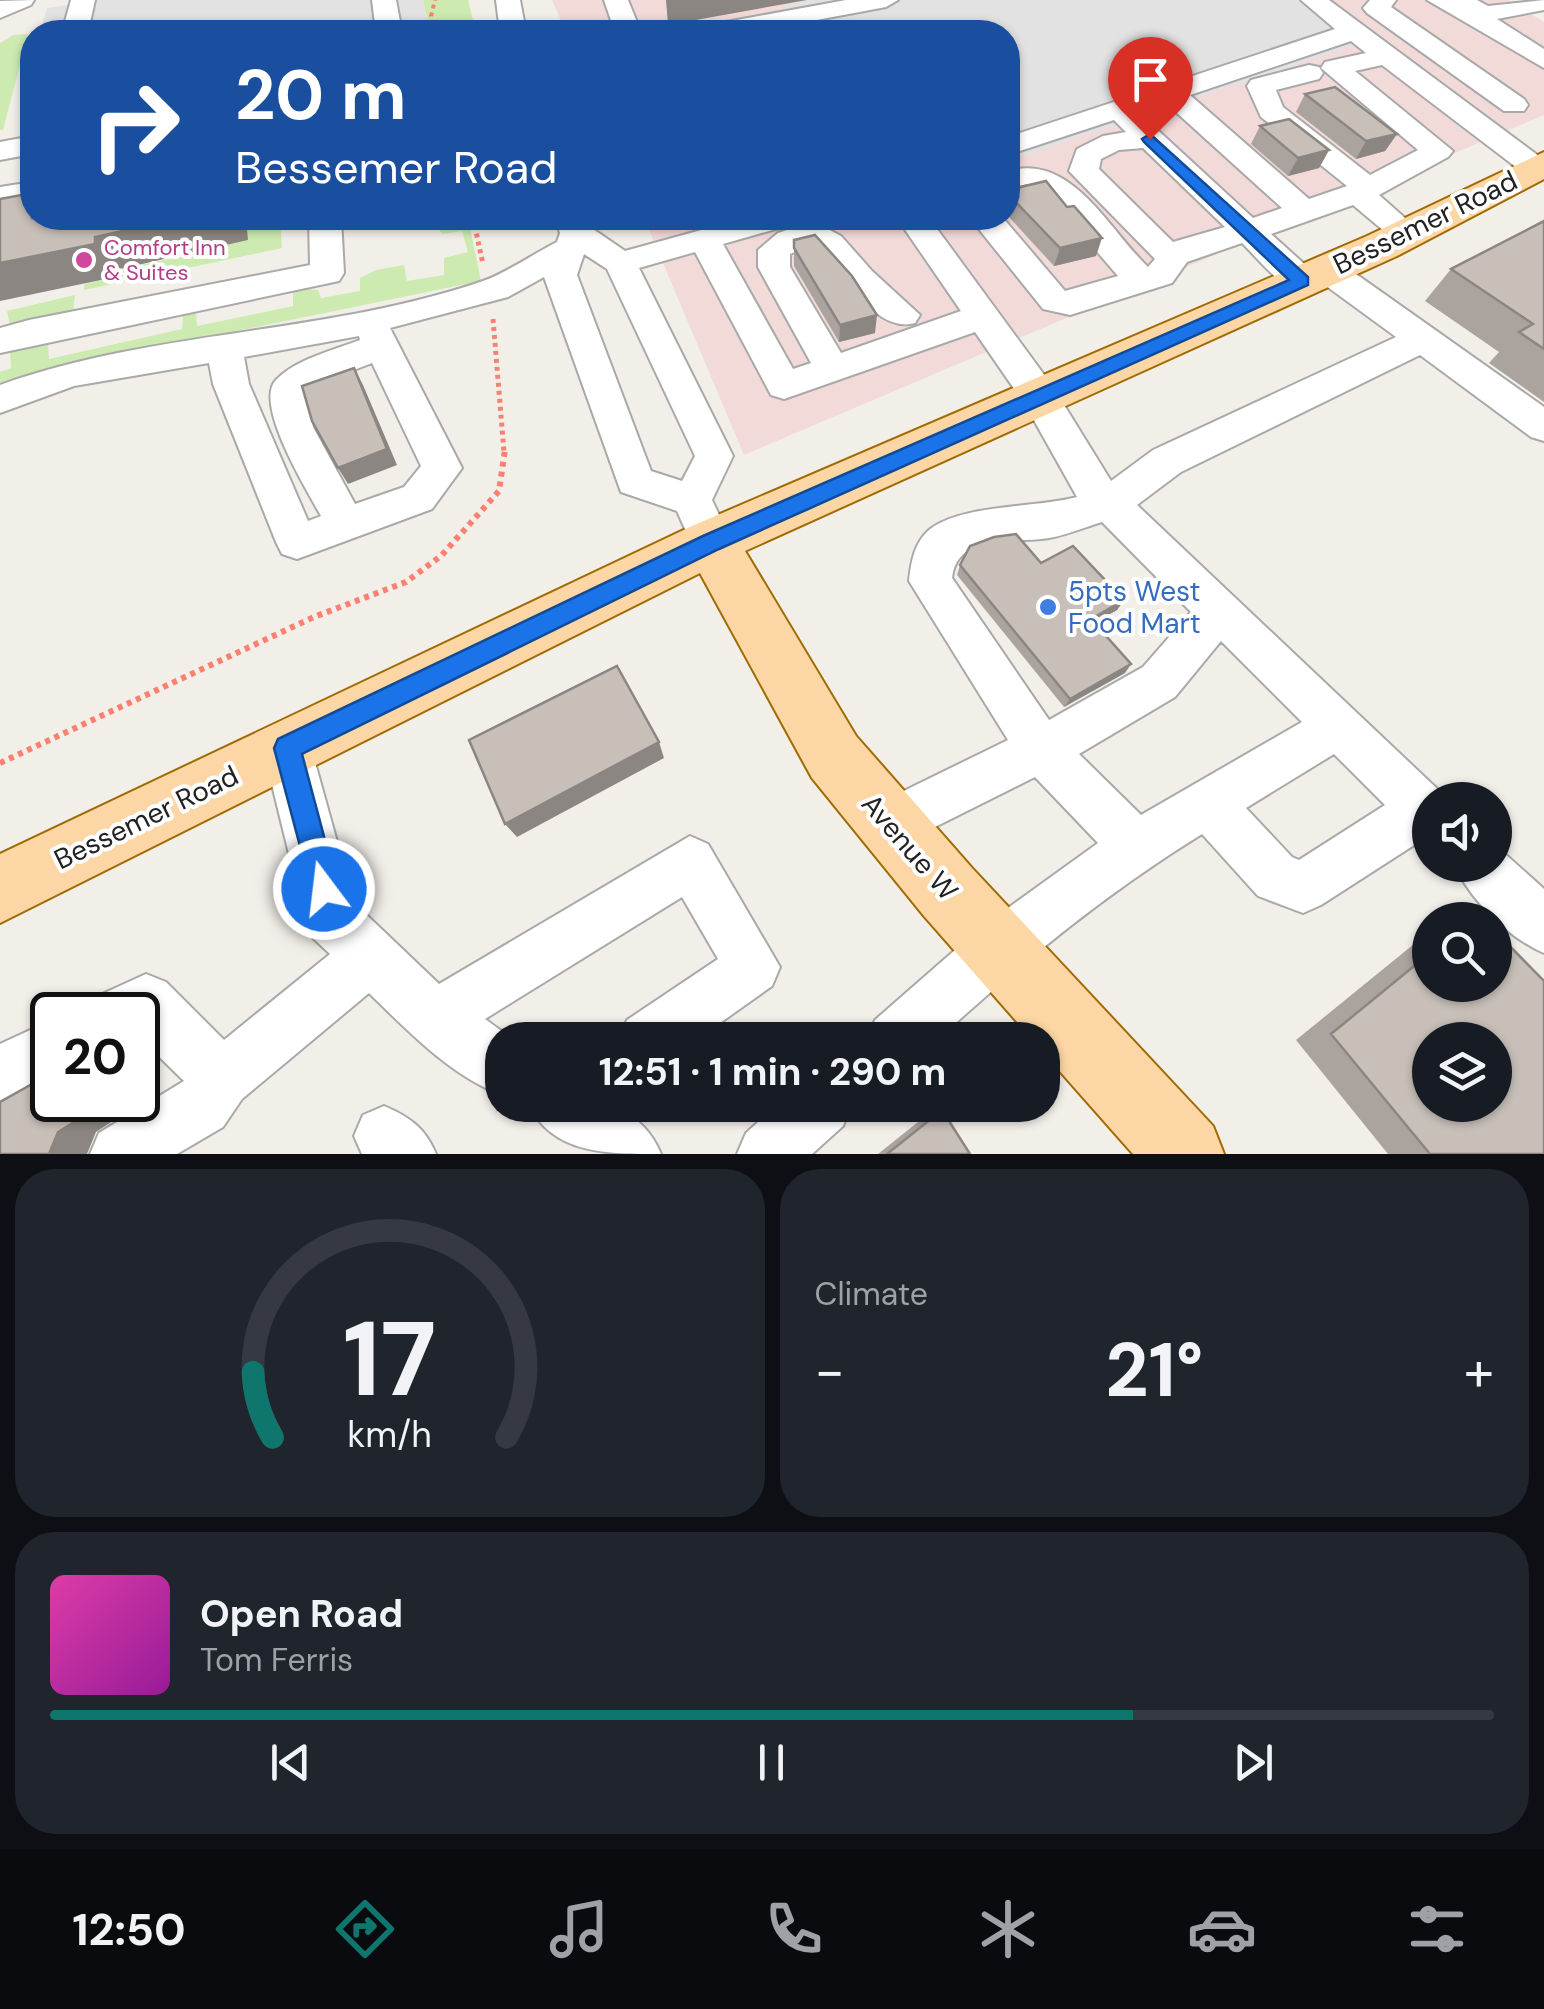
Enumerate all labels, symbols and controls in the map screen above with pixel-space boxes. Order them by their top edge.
pin [1108,37,1193,140]
text: 20 m [235,50,407,141]
icon: arrive [1123,52,1178,107]
icon: right [70,60,200,190]
text: Bessemer Road [235,138,557,197]
street label: Bessemer Road [1327,162,1524,283]
place label: Comfort Inn & Suites [104,233,226,287]
marker: Comfort Inn & Suites [73,249,95,271]
place label: 5pts West Food Mart [1068,573,1201,642]
marker: 5pts West Food Mart [1037,596,1059,618]
street label: Bessemer Road [48,757,245,878]
map controls [1412,782,1512,1122]
button: sound [1412,782,1512,882]
street label: Avenue W [853,786,966,908]
position arrow [272,837,376,941]
button: search [1412,902,1512,1002]
speed limit sign: 20 [30,992,160,1122]
button: layers [1412,1022,1512,1122]
text: 12:51 · 1 min · 290 m [599,1047,946,1097]
text: Climate [815,1273,928,1315]
text: 17 [343,1292,437,1427]
text: 21° [1105,1322,1203,1419]
text: − [815,1335,845,1407]
text: + [1464,1335,1494,1407]
text: km/h [348,1412,432,1458]
text: Open Road [200,1589,403,1639]
text: Tom Ferris [200,1639,353,1681]
icon: previous [263,1735,318,1790]
icon: pause [744,1735,799,1790]
icon: next [1226,1735,1281,1790]
icon: directions [330,1894,400,1964]
icon: music [544,1894,614,1964]
icon: phone [759,1894,829,1964]
icon: climate [973,1894,1043,1964]
icon: car [1187,1894,1257,1964]
icon: filters [1402,1894,1472,1964]
text: 12:50 [72,1900,186,1959]

